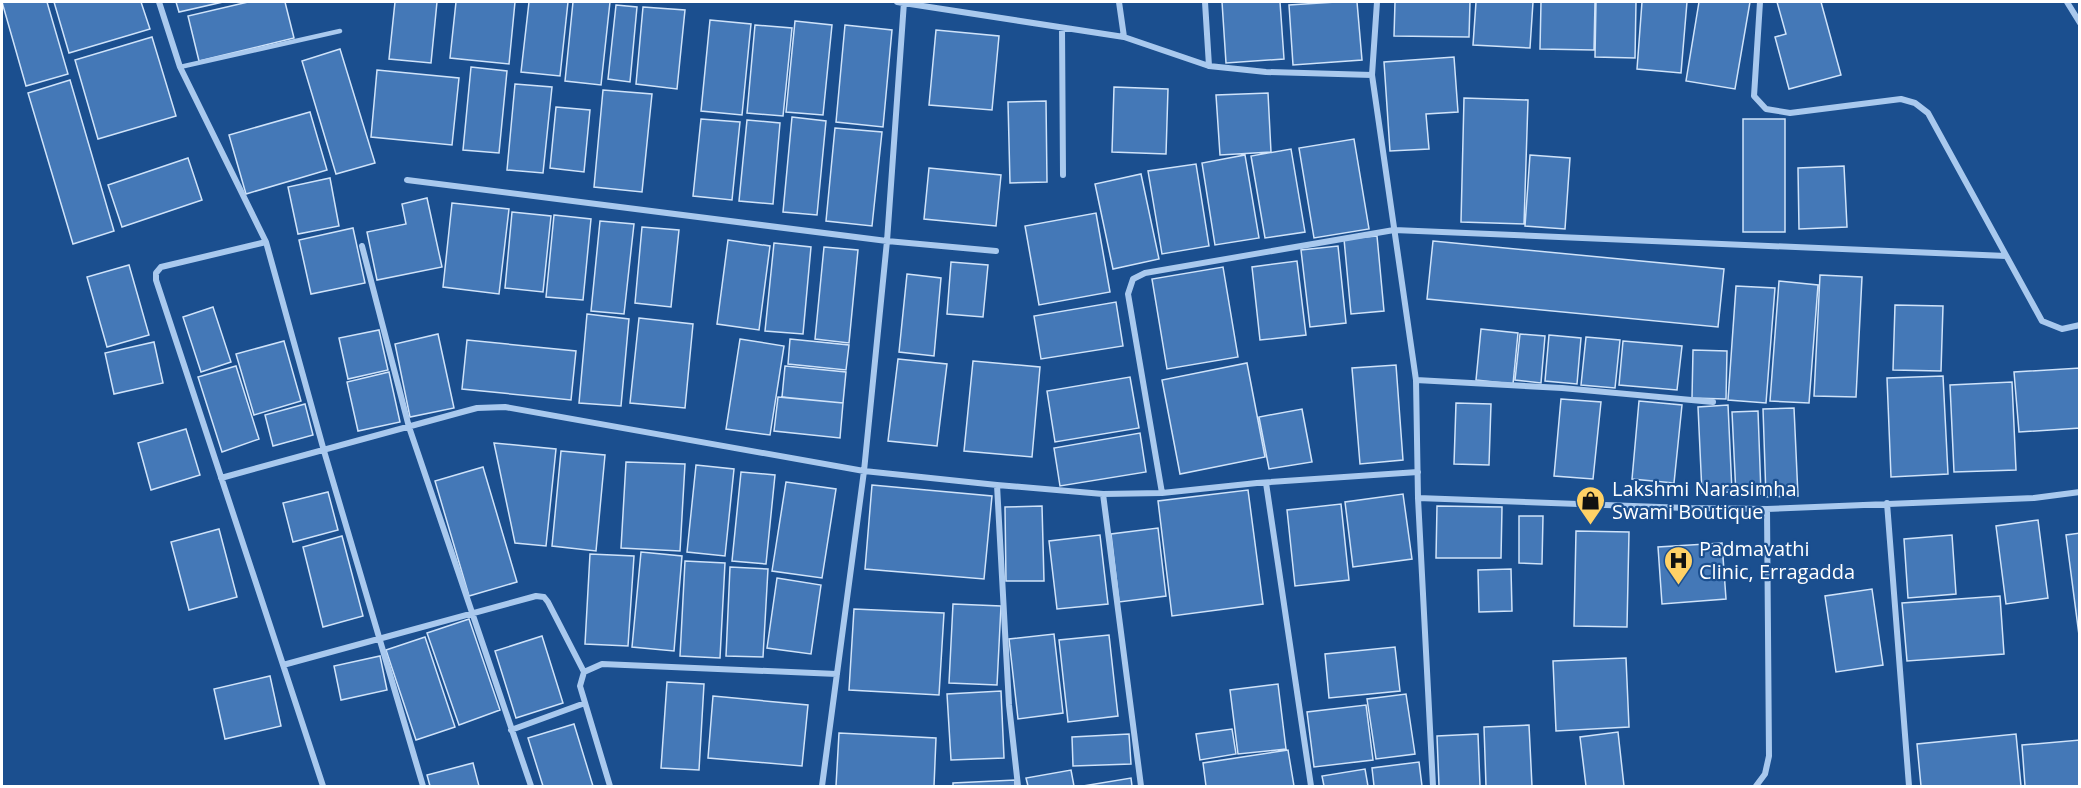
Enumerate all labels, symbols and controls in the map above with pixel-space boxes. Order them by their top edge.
place label: Lakshmi Narasimha Swami Boutique [1612,475,1797,525]
shop icon: Lakshmi Narasimha Swami Boutique [1575,484,1607,526]
place label: Padmavathi Clinic, Erragadda [1699,535,1855,585]
hospital icon: Padmavathi Clinic, Erragadda [1662,544,1694,586]

